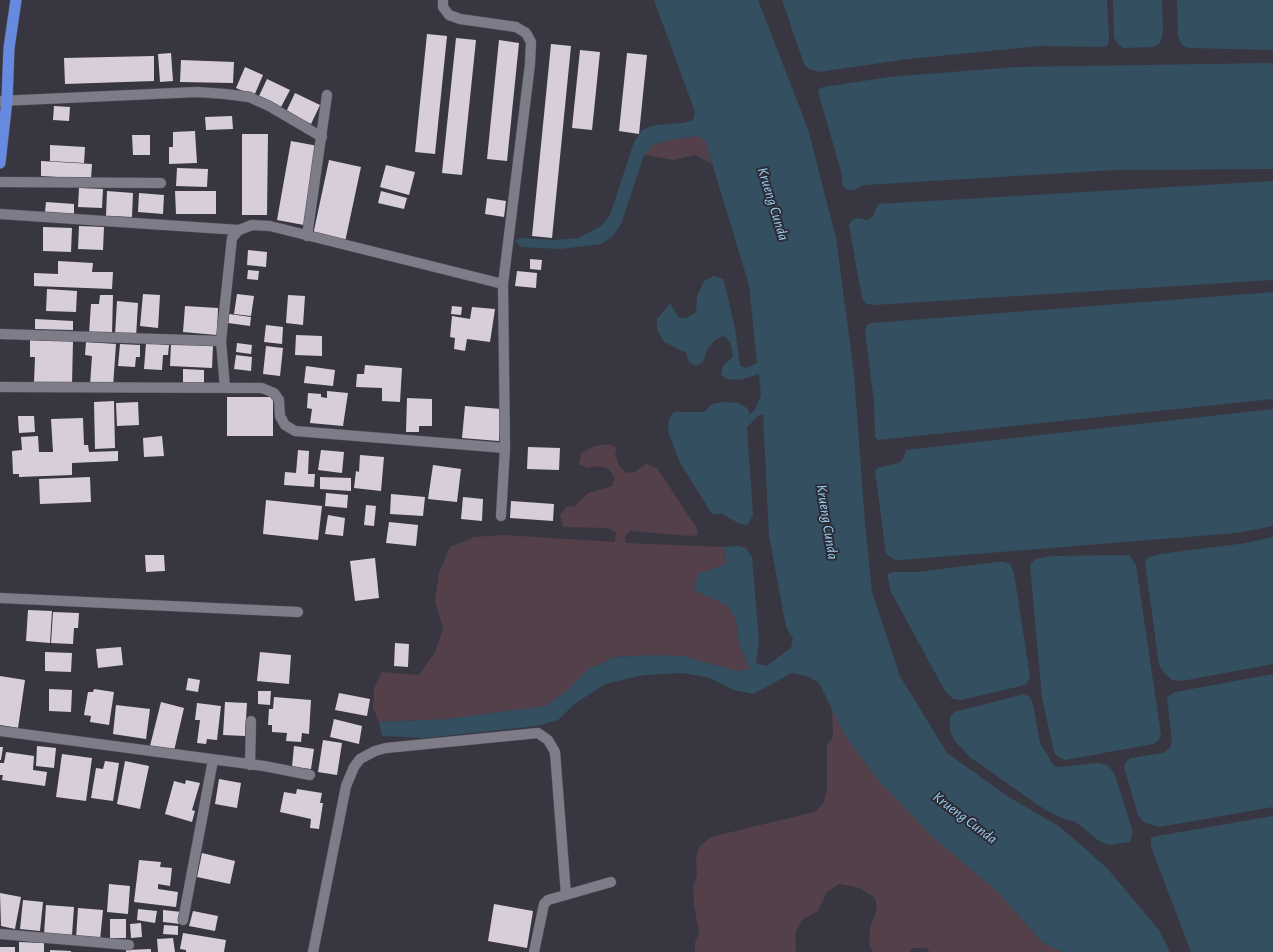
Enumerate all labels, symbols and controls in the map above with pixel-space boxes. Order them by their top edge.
water label: Krueng Cunda [753,165,793,243]
water label: Krueng Cunda [812,483,842,561]
water label: Krueng Cunda [929,788,1001,848]

